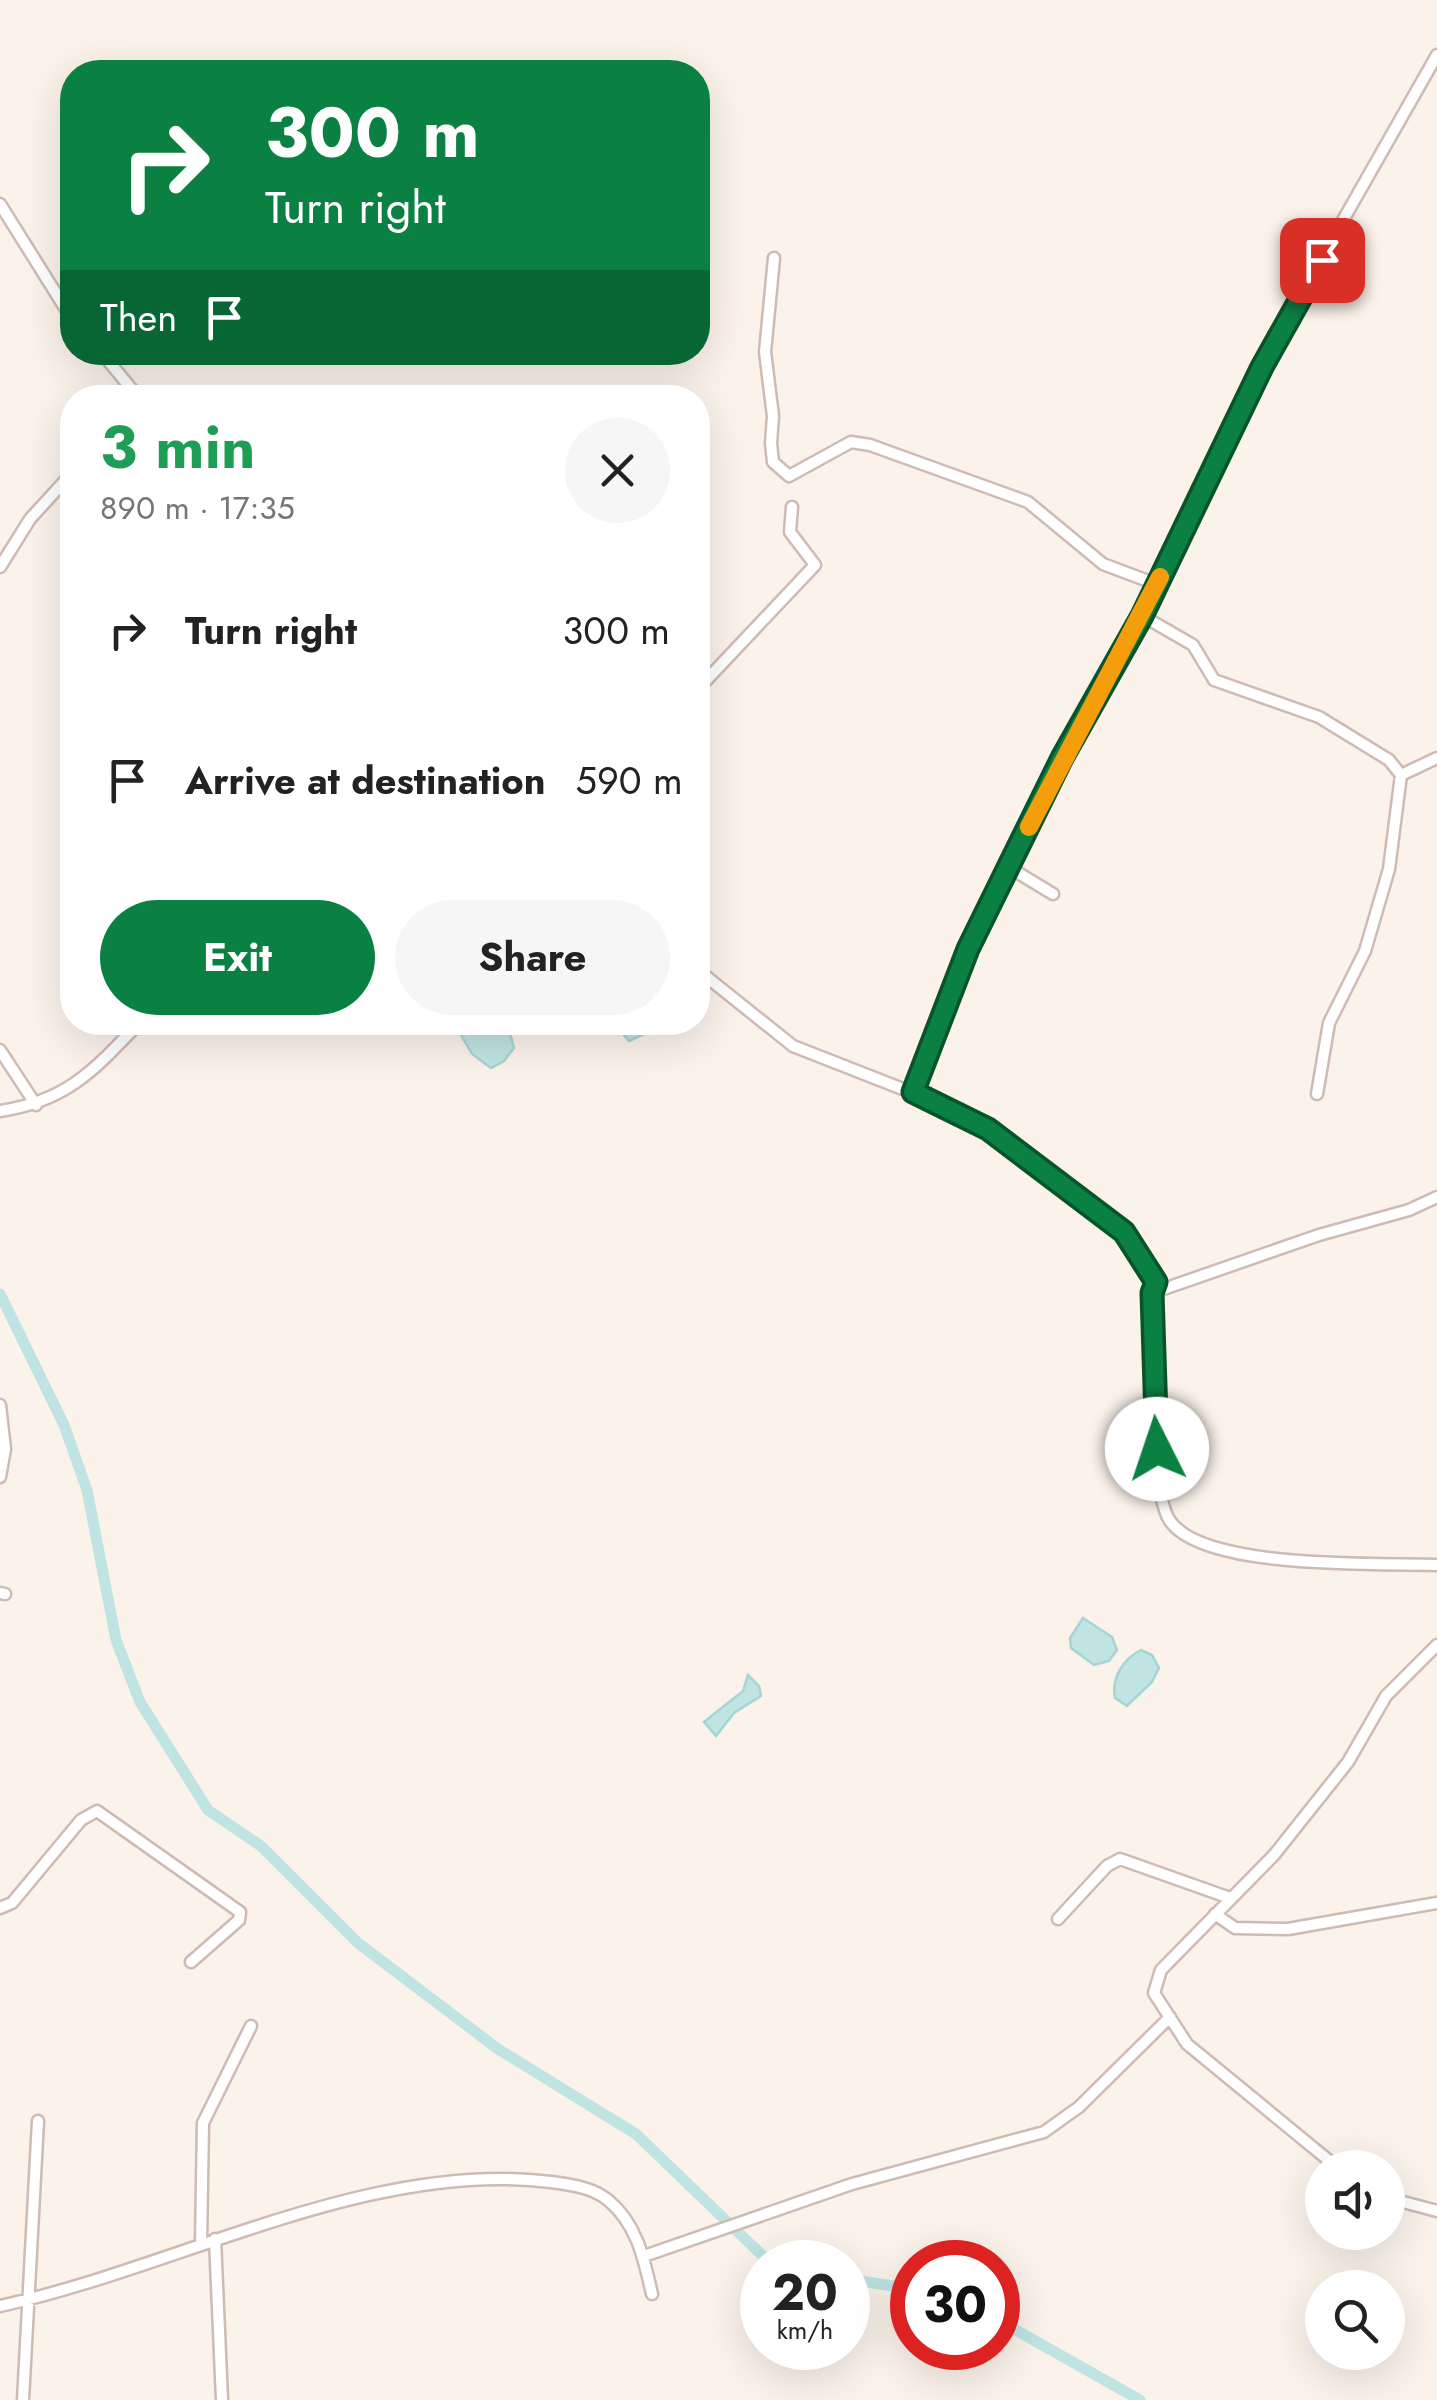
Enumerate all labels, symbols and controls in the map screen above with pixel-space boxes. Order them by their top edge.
text: 300 m [265,82,480,183]
icon: right [100,100,230,230]
text: Turn right [265,175,446,240]
pin [1280,218,1365,303]
icon: arrive [1295,233,1350,288]
text: Then [100,290,177,345]
icon: arrive [197,290,252,345]
text: 3 min [100,404,256,491]
button: close [565,418,670,523]
text: 890 m · 17:35 [100,485,295,531]
icon: right [100,603,155,658]
text: Turn right [185,603,357,658]
text: 300 m [563,603,670,658]
icon: arrive [100,753,155,808]
text: Arrive at destination [185,753,546,808]
text: 590 m [576,753,683,808]
button: Exit [100,900,375,1015]
button: Share [395,900,670,1015]
position arrow [1105,1397,1209,1501]
map controls [1305,2150,1405,2370]
button: sound [1305,2150,1405,2250]
speed limit sign: 30 [890,2240,1020,2370]
text: 20 [772,2256,838,2329]
button: search [1305,2270,1405,2370]
text: km/h [777,2312,833,2348]

